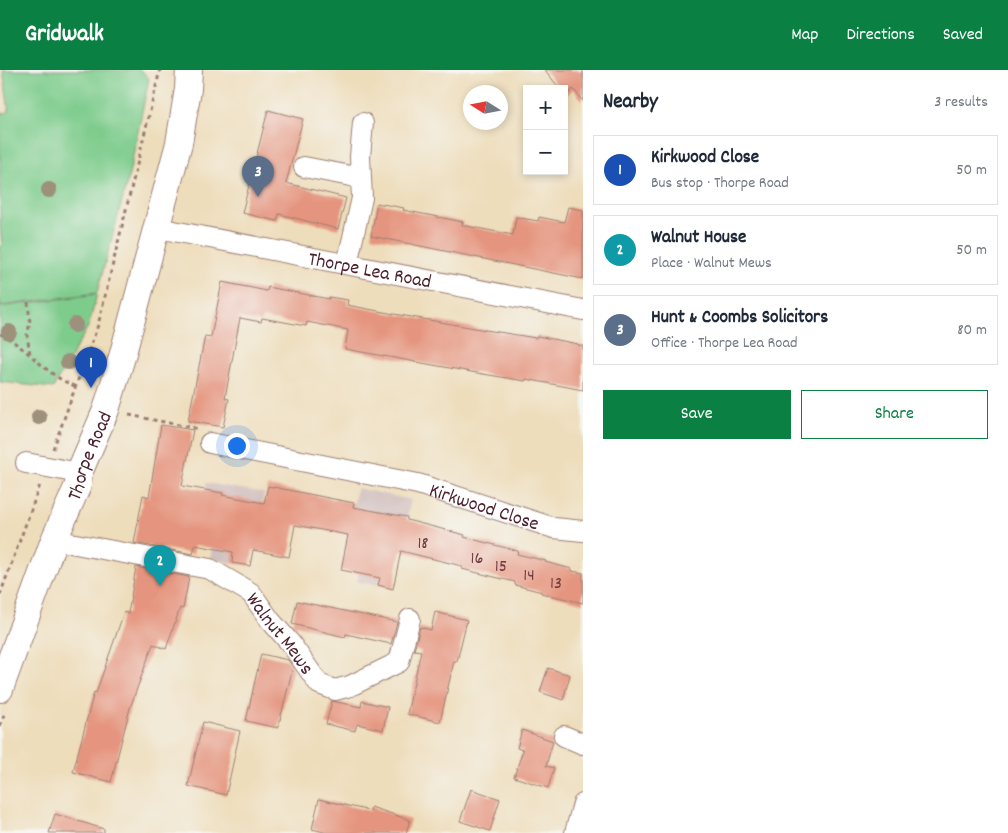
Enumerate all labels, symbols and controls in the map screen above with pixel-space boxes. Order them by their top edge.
text: Gridwalk [25,18,104,52]
text: Map [791,23,818,48]
text: Directions [846,23,915,48]
text: Saved [943,23,983,48]
north arrow [463,85,508,130]
map controls [523,85,568,175]
button: + [523,85,568,130]
text: Nearby [603,88,658,118]
text: 3 results [934,91,988,114]
button: − [523,130,568,175]
text: Kirkwood Close [651,145,759,172]
pin: 3 [242,156,274,197]
text: 1 [618,159,622,182]
text: 50 m [956,159,987,182]
text: Bus stop · Thorpe Road [651,172,789,195]
text: Walnut House [651,225,746,252]
text: 2 [617,239,624,262]
text: 50 m [956,239,987,262]
street label: Thorpe Lea Road [306,246,433,297]
text: Place · Walnut Mews [651,252,772,275]
text: Hunt & Coombs Solicitors [651,305,828,332]
text: 3 [616,319,624,342]
text: 80 m [957,319,987,342]
text: Office · Thorpe Lea Road [651,332,798,355]
pin: 1 [75,347,107,388]
button: Save [603,390,791,439]
button: Share [801,390,988,439]
street label: Thorpe Road [62,408,121,506]
your location [224,433,250,459]
street label: Kirkwood Close [425,478,542,539]
house number: 18 [417,532,429,557]
pin: 2 [144,545,176,586]
house number: 16 [471,547,483,572]
house number: 15 [495,555,507,580]
house number: 14 [523,564,535,589]
house number: 13 [550,572,562,597]
street label: Walnut Mews [238,588,319,681]

